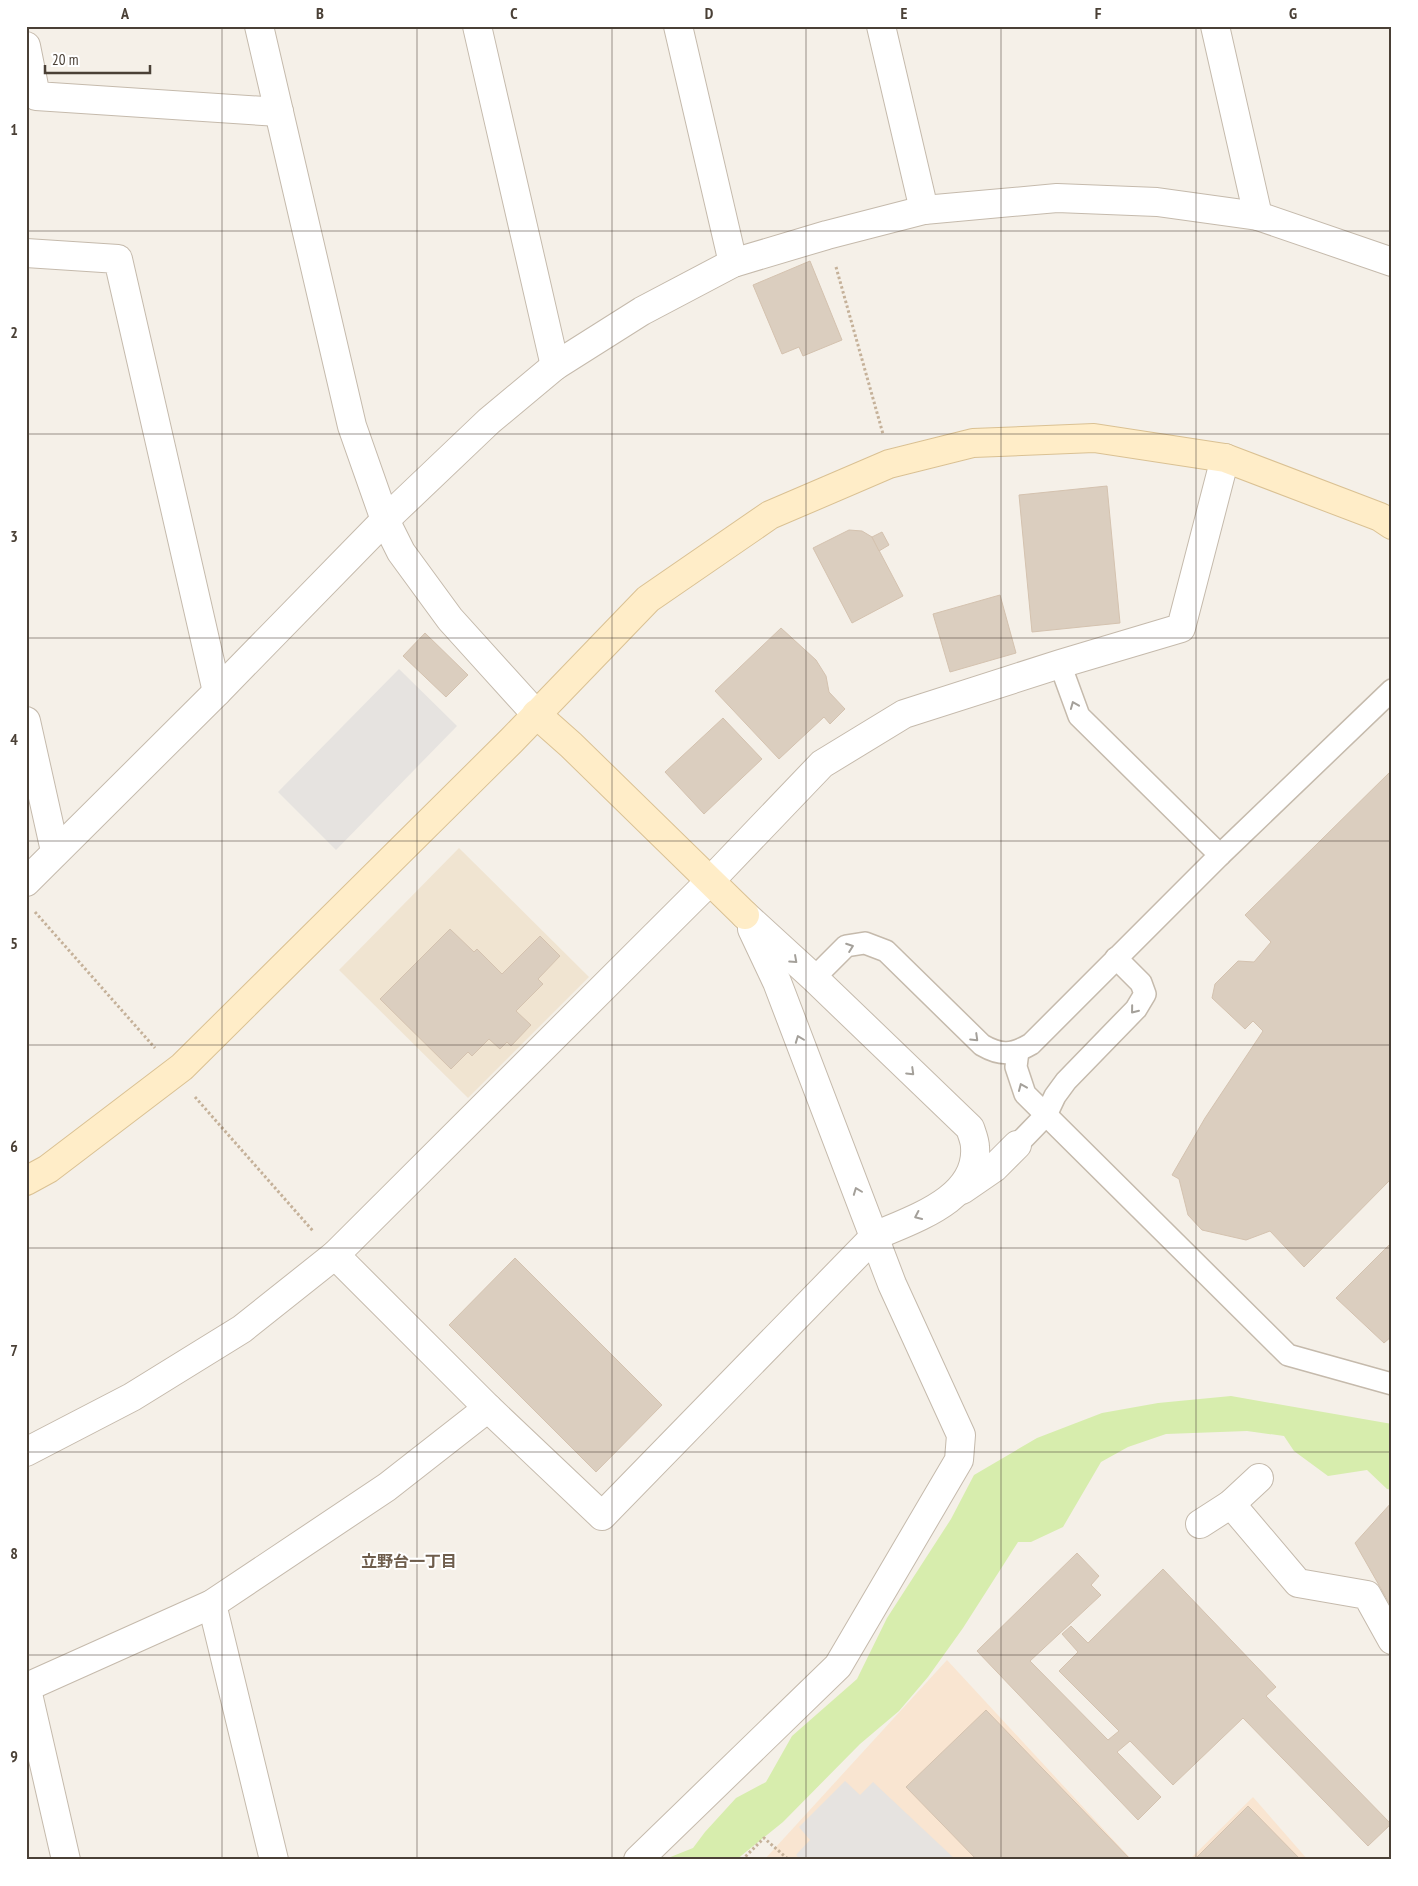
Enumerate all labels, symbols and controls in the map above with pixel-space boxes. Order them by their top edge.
text: A [120,3,130,23]
text: B [316,3,324,23]
text: C [510,3,518,23]
text: D [705,3,714,23]
text: E [901,3,908,23]
text: F [1095,3,1102,23]
text: G [1289,3,1297,23]
scale bar [45,42,150,74]
text: 20 m [52,50,78,69]
text: 1 [10,119,18,139]
text: 2 [10,322,18,342]
text: 3 [10,526,18,546]
one-way arrow [1070,701,1080,709]
text: 4 [10,729,18,749]
text: 5 [10,933,18,953]
one-way arrow [845,943,854,953]
one-way arrow [788,954,797,963]
one-way arrow [1132,1004,1140,1013]
one-way arrow [969,1032,978,1041]
one-way arrow [795,1035,805,1044]
one-way arrow [906,1066,915,1075]
one-way arrow [1018,1083,1028,1092]
text: 6 [10,1136,18,1156]
one-way arrow [853,1187,863,1195]
one-way arrow [914,1210,923,1221]
text: 7 [10,1340,18,1360]
text: 8 [10,1543,18,1563]
district label: 立野台一丁目 [361,1551,457,1571]
text: 9 [10,1746,18,1766]

